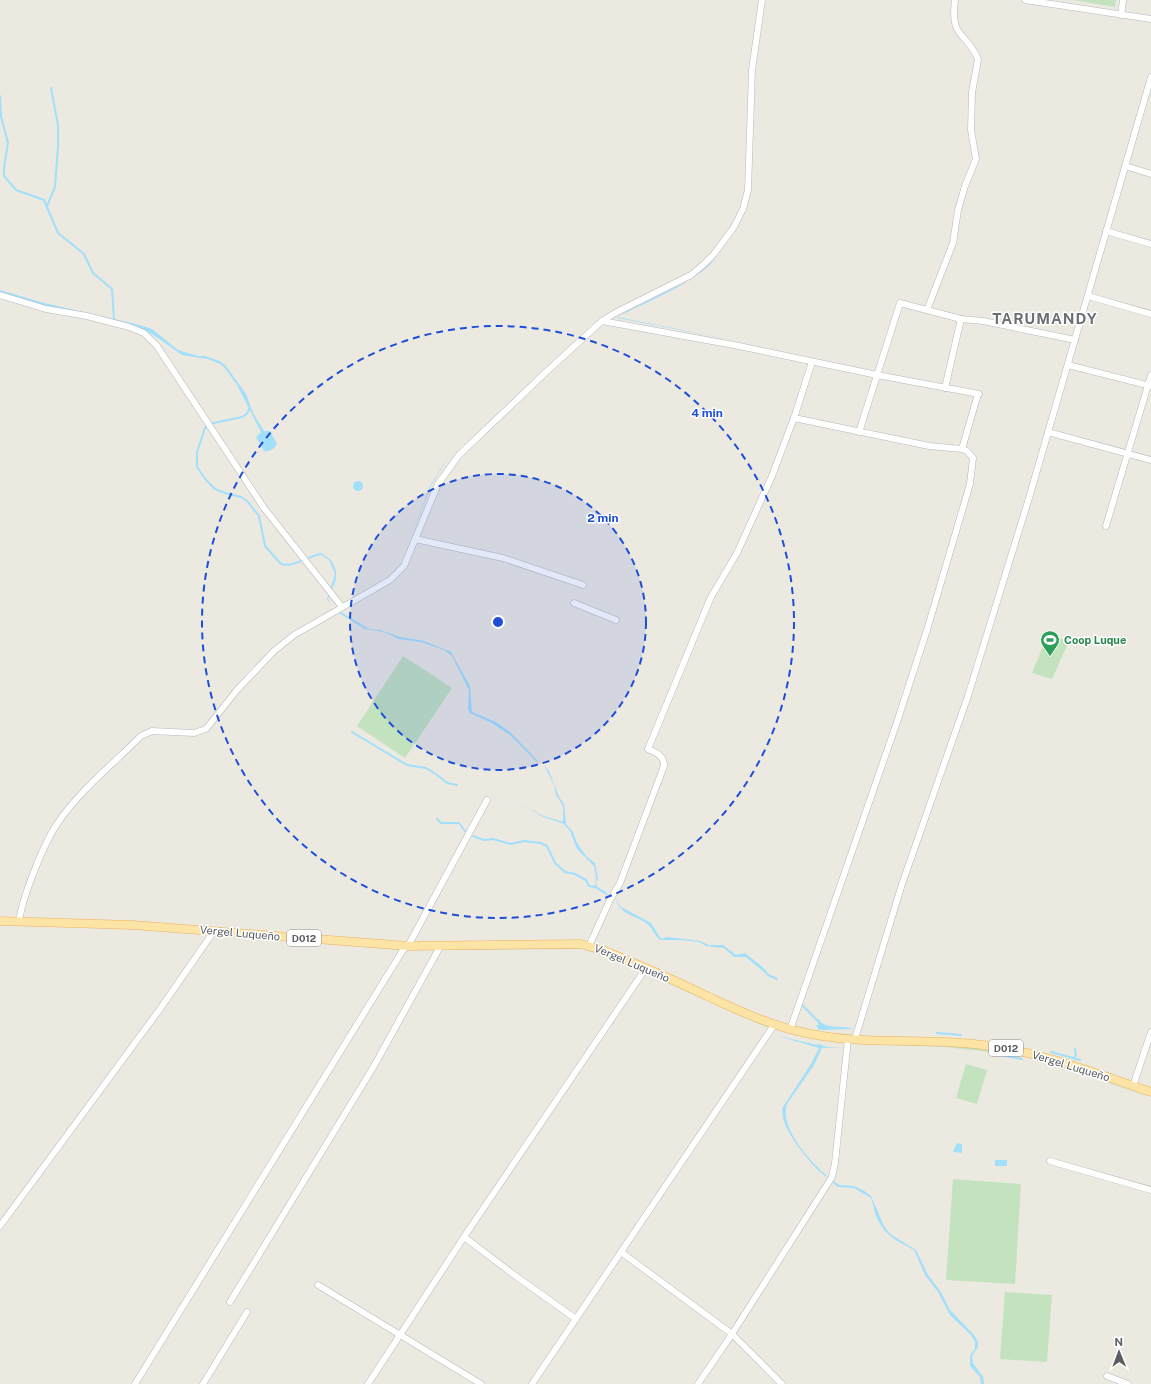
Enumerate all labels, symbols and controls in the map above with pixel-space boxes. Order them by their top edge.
district label: TARUMANDY [992,310,1098,327]
text: 4 min [691,406,723,420]
text: 2 min [587,511,619,525]
centre of rings [491,615,505,629]
sports icon: Coop Luque [1039,629,1061,657]
place label: Coop Luque [1064,634,1126,646]
street label: Vergel Luqueño [199,924,281,942]
road number: D012 [287,930,321,946]
street label: Vergel Luqueño [593,942,671,984]
road number: D012 [989,1040,1023,1056]
street label: Vergel Luqueño [1031,1048,1111,1084]
north arrow [1099,1332,1139,1372]
text: N [1114,1336,1123,1348]

